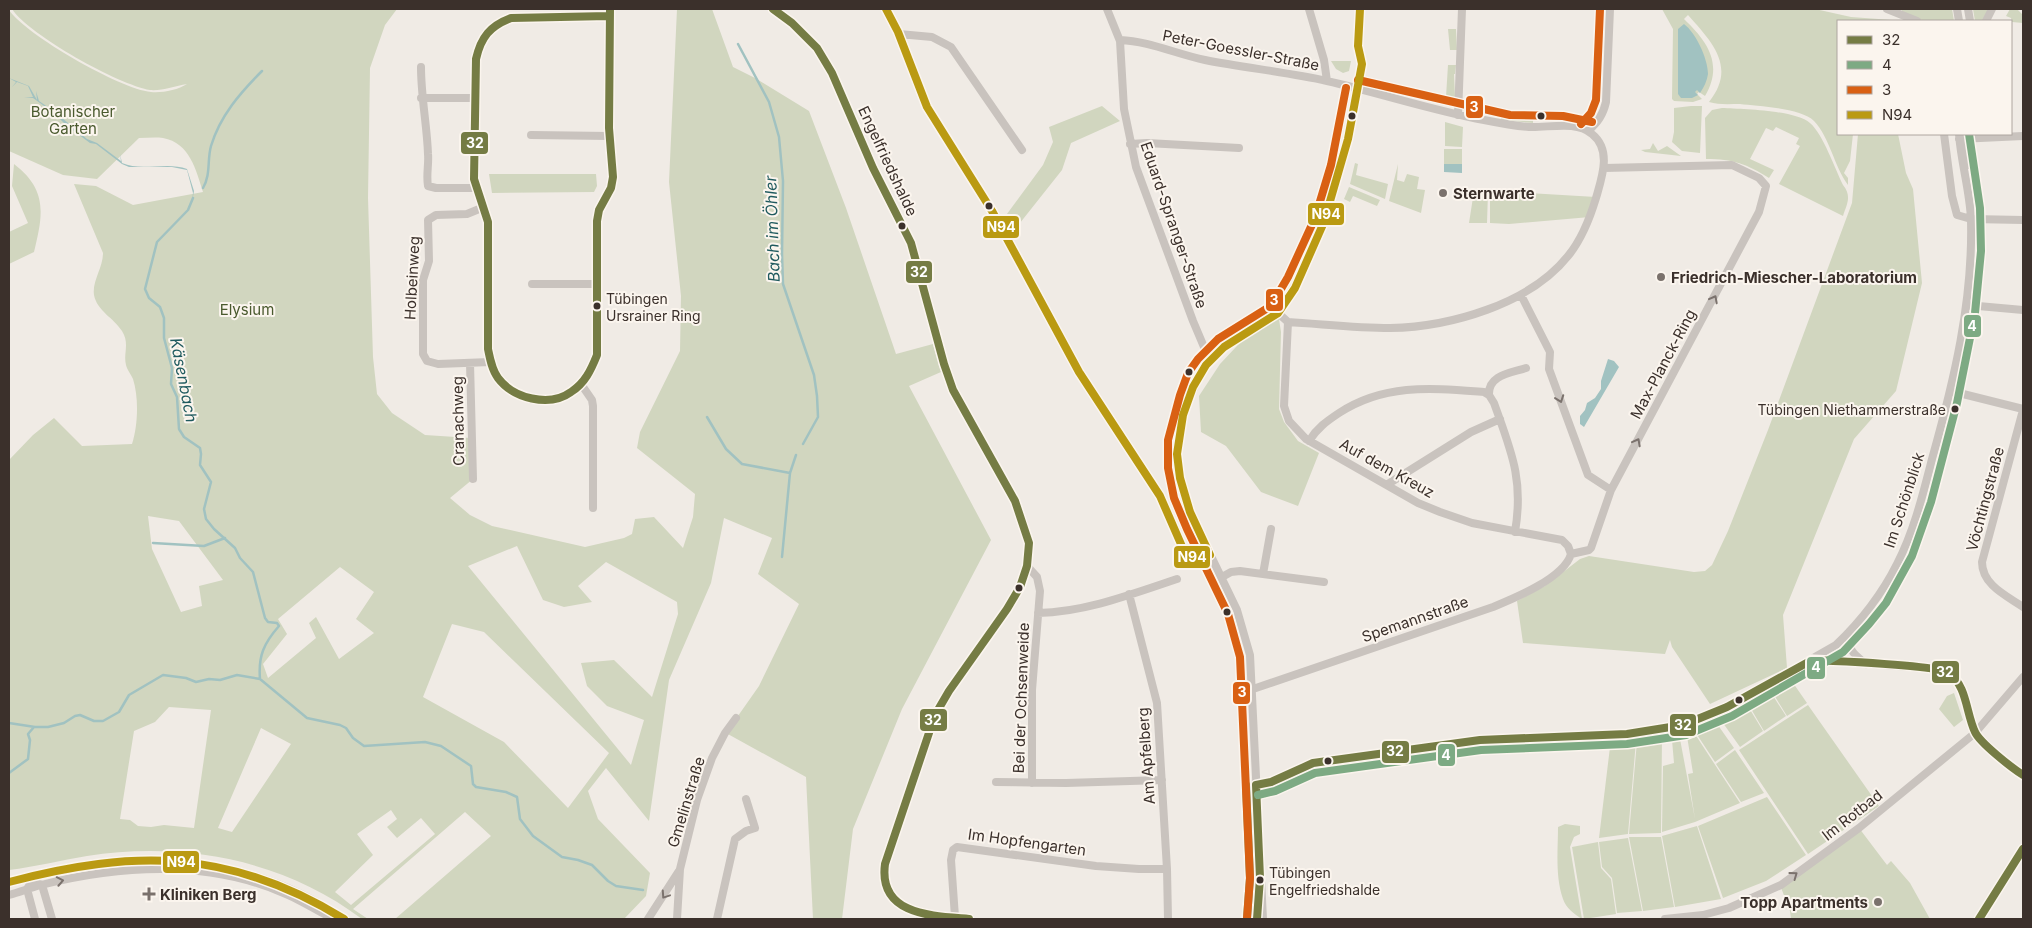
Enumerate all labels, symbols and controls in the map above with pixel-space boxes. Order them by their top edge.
legend [1837,20,2012,135]
street label: Peter-Goessler-Straße [1161,25,1321,75]
text: 32 [1882,30,1900,49]
text: 4 [1882,55,1892,74]
text: 3 [1882,80,1891,99]
line badge: 3 [1465,95,1484,119]
text: 3 [1469,98,1479,115]
park label: Botanischer Garten [31,102,116,138]
street label: Engelfriedshalde [854,103,922,219]
text: N94 [1882,105,1912,124]
unlabelled marker [1347,111,1357,121]
unlabelled marker [1536,111,1546,121]
line badge: 32 [460,131,489,155]
text: 32 [466,134,484,151]
street label: Eduard-Spranger-Straße [1136,139,1212,311]
water label: Bach im Öhler [760,174,784,283]
place label: Sternwarte [1453,184,1535,203]
marker: Sternwarte [1437,187,1449,199]
unlabelled marker [984,201,994,211]
line badge: N94 [1307,202,1345,226]
text: N94 [1311,205,1341,222]
line badge: N94 [982,215,1020,239]
text: N94 [986,218,1016,235]
unlabelled marker [897,221,907,231]
street label: Holbeinweg [400,235,424,321]
line badge: 32 [905,260,933,284]
text: 32 [910,263,928,280]
place label: Friedrich-Miescher-Laboratorium [1671,268,1917,287]
marker: Friedrich-Miescher-Laboratorium [1655,271,1667,283]
line badge: 3 [1265,288,1284,312]
place label: Tübingen Ursrainer Ring [606,290,701,324]
text: 3 [1269,291,1279,308]
one-way arrow [1707,295,1717,304]
park label: Elysium [220,300,274,319]
marker: Tübingen Ursrainer Ring [592,301,602,311]
street label: Max-Planck-Ring [1626,306,1700,422]
line badge: 4 [1963,314,1982,338]
text: 4 [1967,317,1977,334]
water label: Käsenbach [166,336,202,424]
unlabelled marker [1184,367,1194,377]
street label: Cranachweg [448,376,468,466]
one-way arrow [1554,394,1564,403]
place label: Tübingen Niethammerstraße [1758,401,1946,418]
marker: Tübingen Niethammerstraße [1950,404,1960,414]
street label: Auf dem Kreuz [1336,434,1438,502]
one-way arrow [1631,438,1641,447]
street label: Vöchtingstraße [1962,445,2008,553]
street label: Im Schönblick [1880,449,1929,550]
line badge: N94 [1173,545,1211,569]
text: N94 [1177,548,1207,565]
unlabelled marker [1014,583,1024,593]
street label: Spemannstraße [1359,592,1471,646]
unlabelled marker [1222,607,1232,617]
street label: Bei der Ochsenweide [1009,622,1033,774]
line badge: 4 [1806,656,1826,680]
text: 4 [1811,658,1821,675]
line badge: 32 [1931,660,1960,684]
text: 32 [1936,663,1954,680]
line badge: 3 [1232,681,1251,705]
text: 3 [1237,683,1247,700]
unlabelled marker [1734,695,1744,705]
street label: Am Apfelberg [1133,707,1159,805]
line badge: 32 [919,708,948,732]
text: 32 [924,711,942,728]
line badge: 32 [1669,713,1697,737]
text: 32 [1674,716,1692,733]
line badge: 32 [1381,740,1410,764]
text: 32 [1386,742,1404,759]
line badge: 4 [1437,743,1456,767]
text: 4 [1441,746,1451,763]
street label: Gmelinstraße [663,754,709,850]
unlabelled marker [1323,756,1333,766]
street label: Im Rotbad [1818,785,1886,845]
street label: Im Hopfengarten [967,824,1087,860]
line badge: N94 [162,850,200,874]
text: N94 [166,853,196,870]
place label: Tübingen Engelfriedshalde [1269,864,1380,898]
one-way arrow [1788,872,1798,881]
marker: Tübingen Engelfriedshalde [1255,875,1265,885]
one-way arrow [56,876,65,887]
place label: Kliniken Berg [160,885,257,904]
marker: Kliniken Berg [142,887,156,901]
one-way arrow [662,889,671,898]
place label: Topp Apartments [1740,893,1868,912]
marker: Topp Apartments [1872,896,1884,908]

